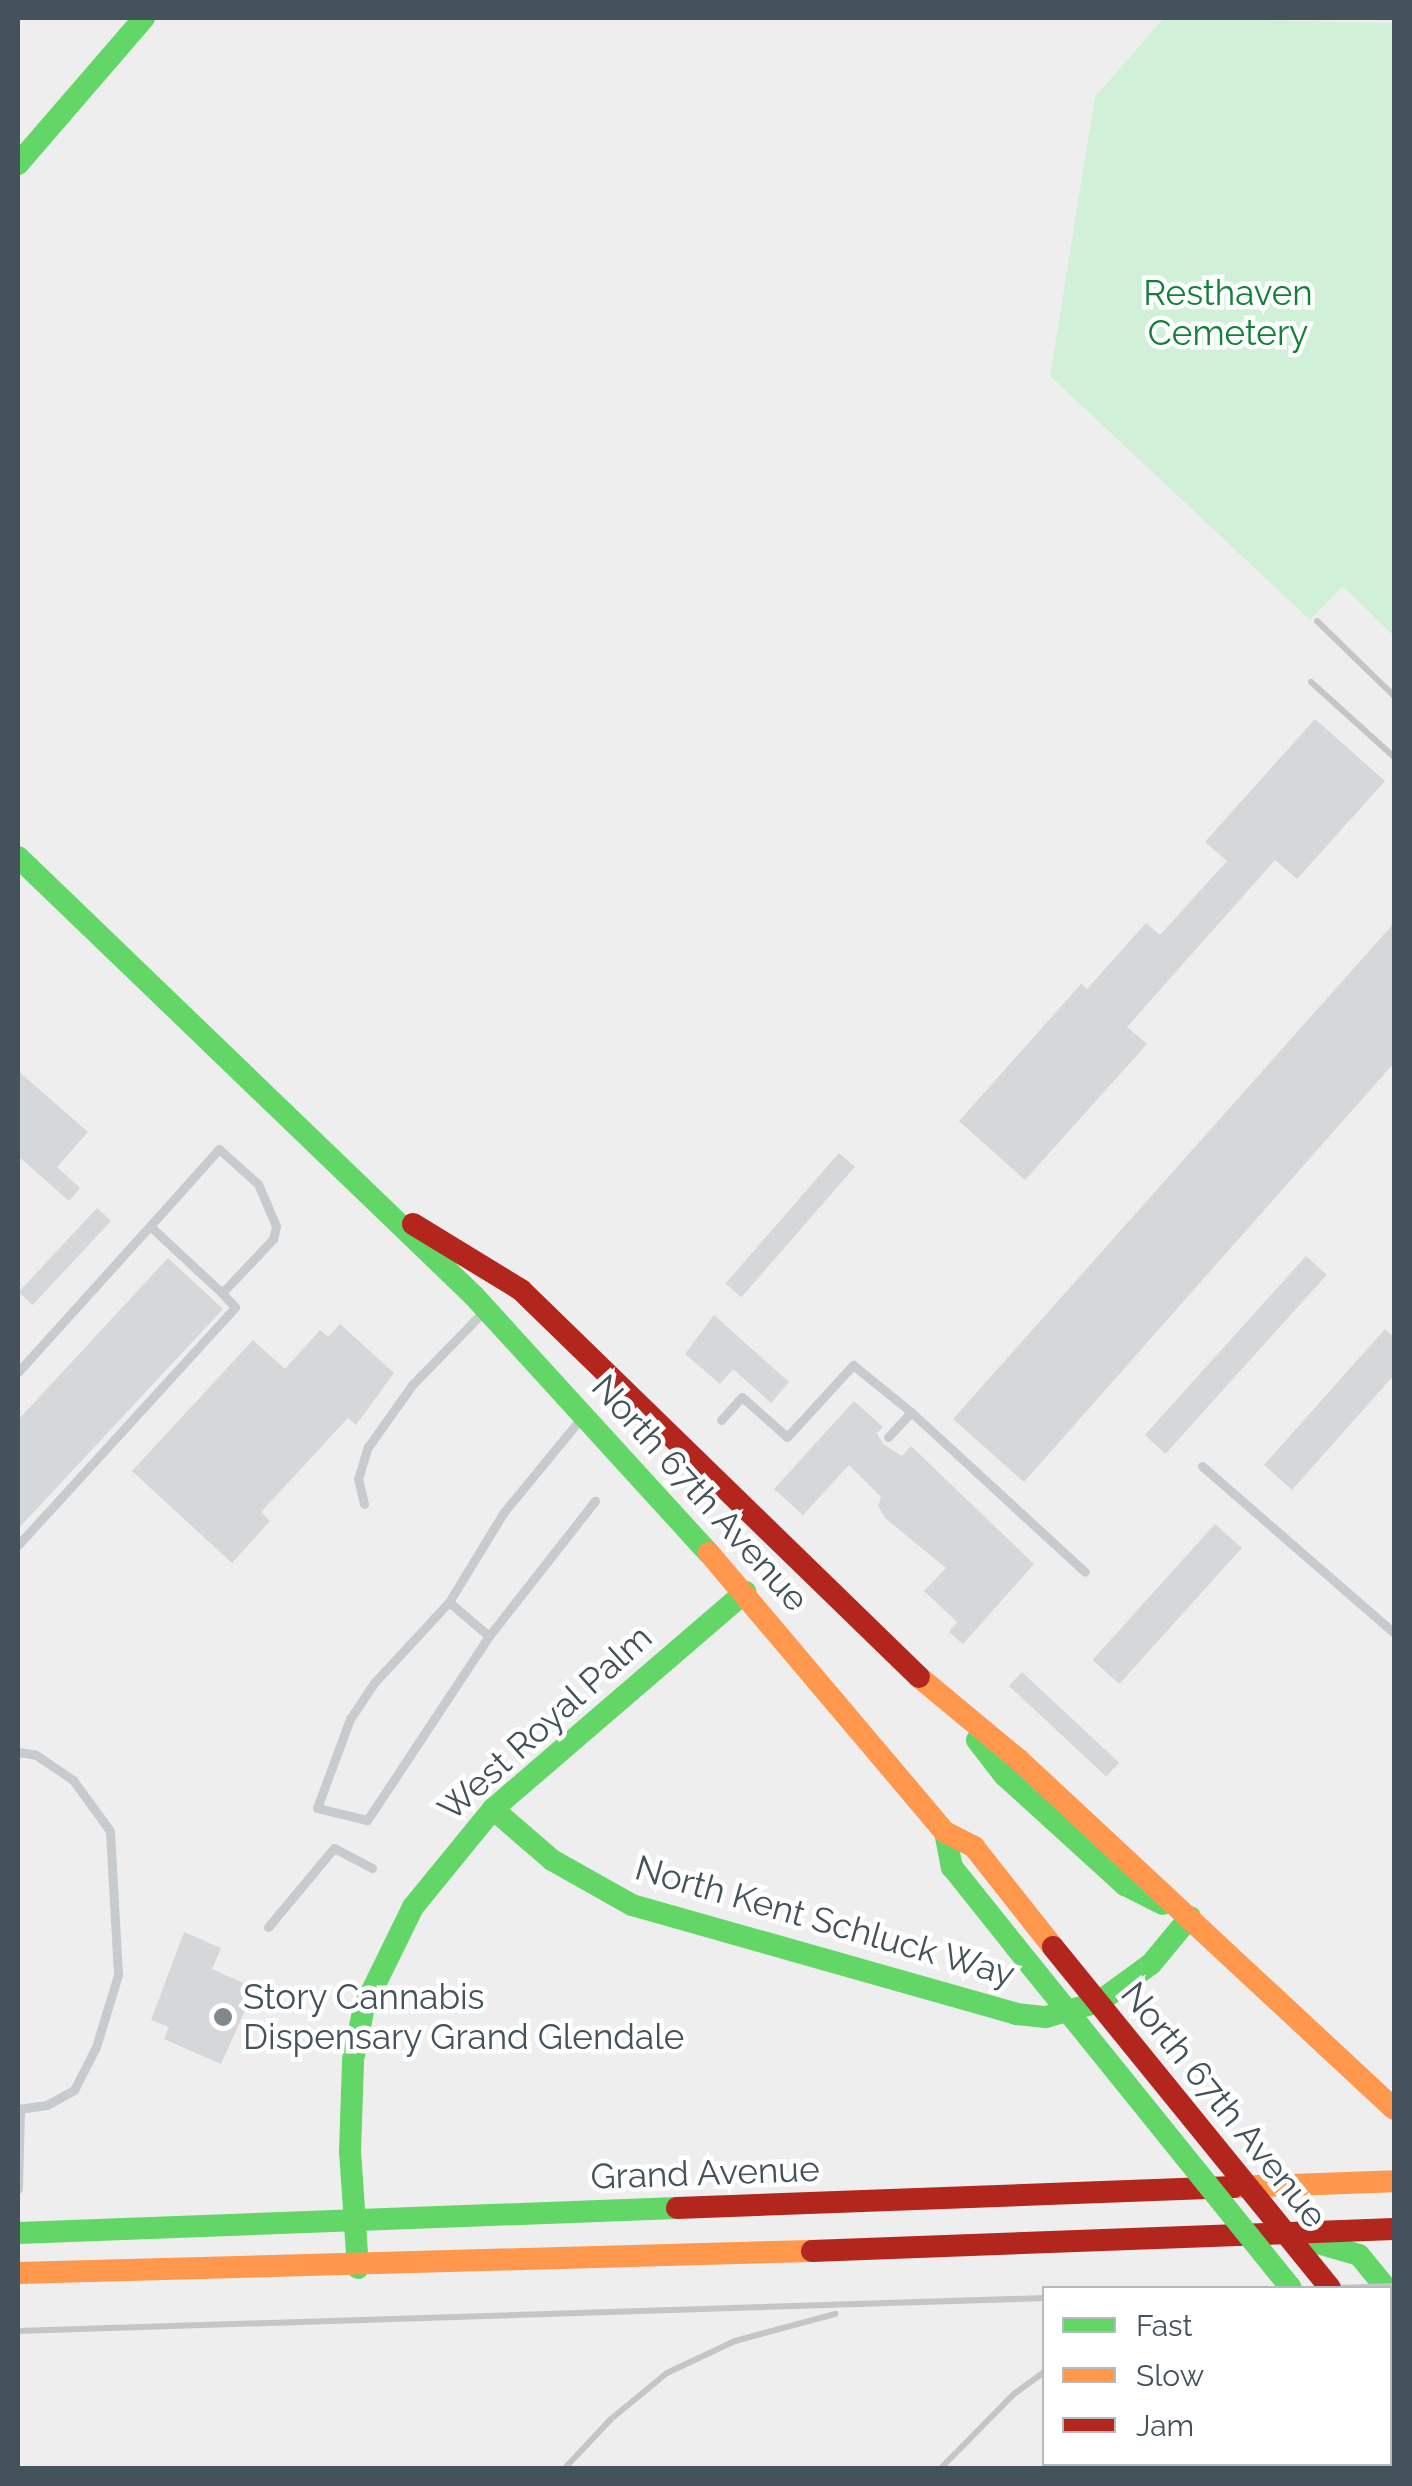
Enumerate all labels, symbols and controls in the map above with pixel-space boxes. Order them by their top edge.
park label: Resthaven Cemetery [1143,272,1313,354]
street label: North 67th Avenue [582,1366,818,1620]
street label: West Royal Palm [429,1616,661,1830]
street label: North Kent Schluck Way [630,1847,1020,1995]
street label: North 67th Avenue [1112,1973,1336,2237]
place label: Story Cannabis Dispensary Grand Glendale [243,1976,685,2058]
marker: Story Cannabis Dispensary Grand Glendale [212,2006,234,2028]
street label: Grand Avenue [589,2148,821,2198]
legend [1042,2286,1392,2466]
text: Fast [1136,2308,1193,2343]
text: Slow [1136,2358,1204,2393]
text: Jam [1136,2408,1194,2443]

